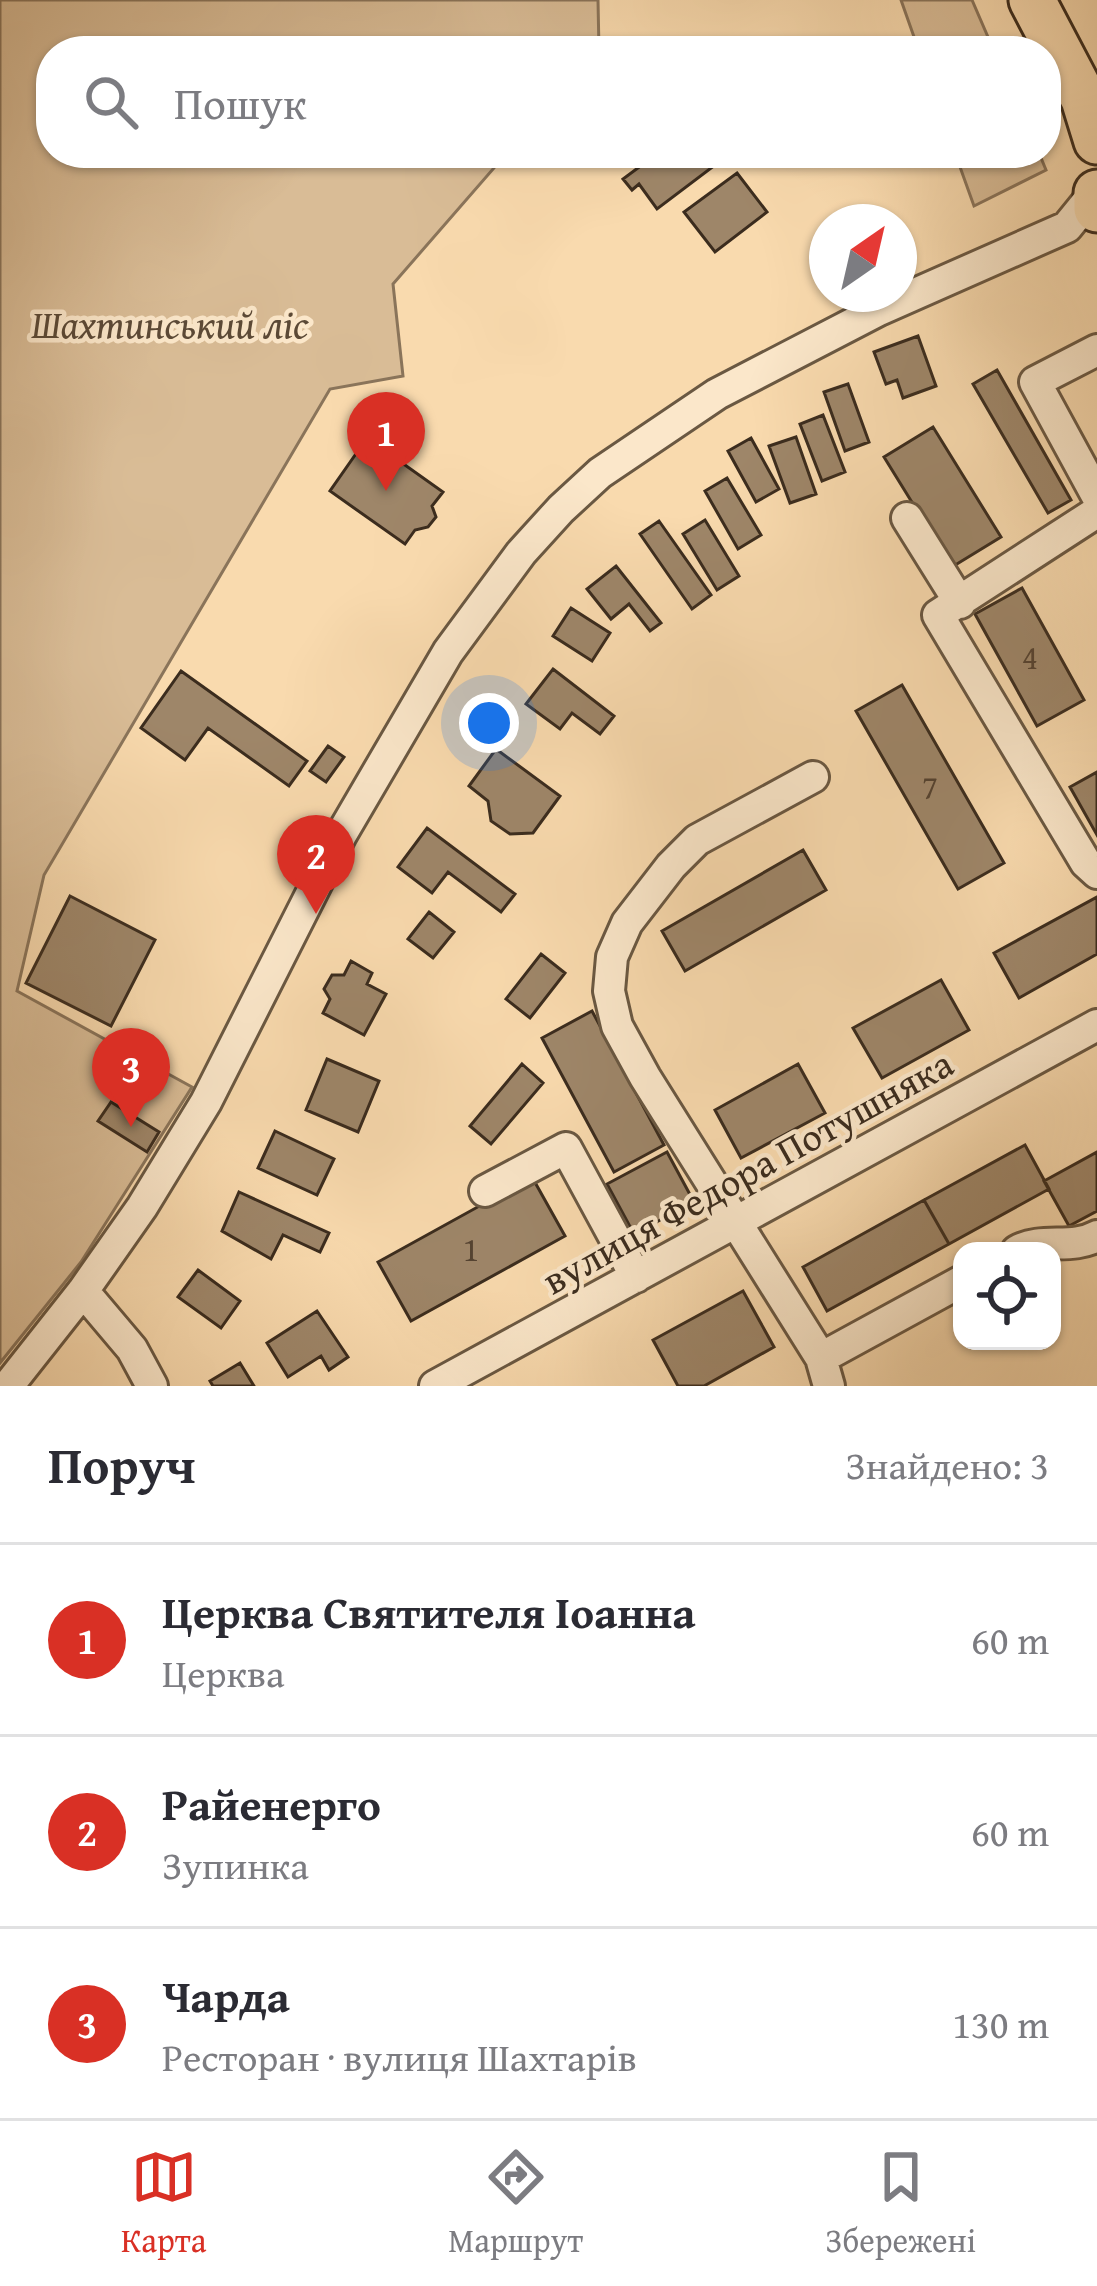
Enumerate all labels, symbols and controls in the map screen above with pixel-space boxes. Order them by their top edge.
search box [36,36,1061,168]
icon: search [78,69,144,135]
text: Пошук [174,70,307,135]
north arrow [809,204,917,312]
park label: Шахтинський ліс [31,295,310,352]
pin: 1 [347,392,425,491]
house number: 4 [1022,633,1038,681]
your location [459,693,519,753]
house number: 7 [922,763,938,811]
pin: 2 [277,815,355,914]
pin: 3 [92,1028,170,1127]
street label: вулиця Федора Потушняка [531,1034,963,1308]
house number: 1 [463,1225,479,1273]
map controls [953,1242,1061,1350]
button: locate [953,1242,1061,1350]
text: Поруч [48,1427,195,1502]
text: Знайдено: 3 [846,1436,1049,1493]
text: Церква Святителя Іоанна [162,1579,695,1644]
text: 1 [77,1611,97,1668]
text: 60 m [971,1611,1049,1668]
text: Церква [162,1644,284,1701]
text: Райенерго [162,1771,381,1836]
text: 2 [77,1803,97,1860]
text: 60 m [971,1803,1049,1860]
text: Зупинка [162,1836,309,1893]
text: Чарда [162,1963,290,2028]
text: 3 [77,1995,97,2052]
text: 130 m [952,1995,1049,2052]
text: Ресторан · вулиця Шахтарів [162,2028,637,2085]
tab: Карта [121,2144,206,2264]
tab: Маршрут [448,2144,583,2264]
tab: Збережені [825,2144,976,2264]

